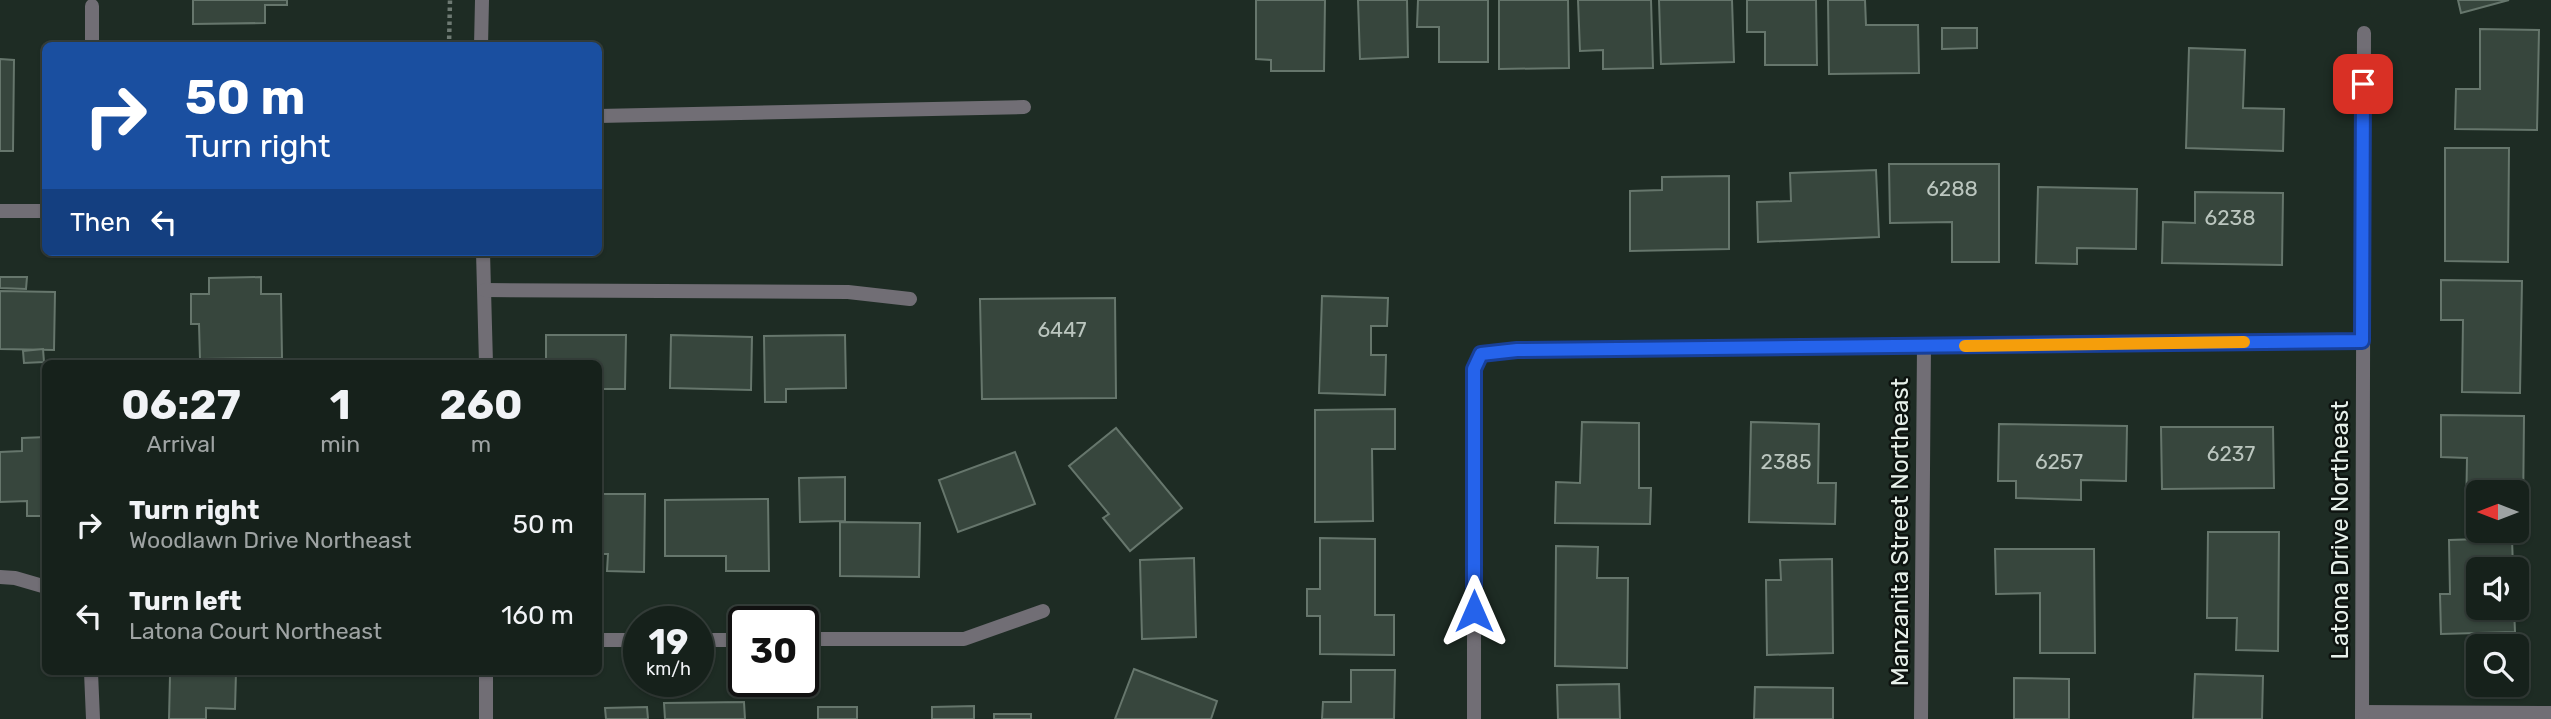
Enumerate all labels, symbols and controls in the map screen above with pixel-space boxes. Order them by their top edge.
pin [2333,54,2393,114]
icon: arrive [2344,65,2382,103]
text: 50 m [185,68,305,126]
icon: right [70,70,161,161]
text: Turn right [185,127,330,165]
house number: 6288 [1926,176,1978,201]
icon: left [145,203,183,241]
house number: 6238 [2205,205,2255,230]
text: Then [70,207,131,238]
house number: 6447 [1037,317,1087,342]
street label: Manzanita Street Northeast [1886,378,1914,686]
text: 06:27 [121,380,241,430]
text: 1 [330,380,351,430]
text: 260 [439,380,523,430]
street label: Latona Drive Northeast [2326,401,2354,659]
text: Arrival [147,430,216,458]
text: min [320,430,360,458]
text: m [471,430,491,458]
house number: 6237 [2207,441,2255,466]
house number: 2385 [1761,449,1811,474]
house number: 6257 [2035,449,2083,474]
north arrow [2466,480,2529,542]
map controls [2466,480,2529,697]
text: Turn right [129,495,259,526]
icon: right [70,506,108,544]
text: 50 m [513,509,574,540]
text: Woodlawn Drive Northeast [129,526,411,554]
button: sound [2466,557,2529,620]
position arrow [1437,574,1511,648]
text: Turn left [129,586,241,617]
icon: left [70,597,108,635]
text: 160 m [501,600,574,631]
speed limit sign: 30 [728,606,819,697]
text: Latona Court Northeast [129,617,382,645]
text: 19 [649,621,688,663]
button: search [2466,634,2529,697]
text: km/h [646,658,691,680]

